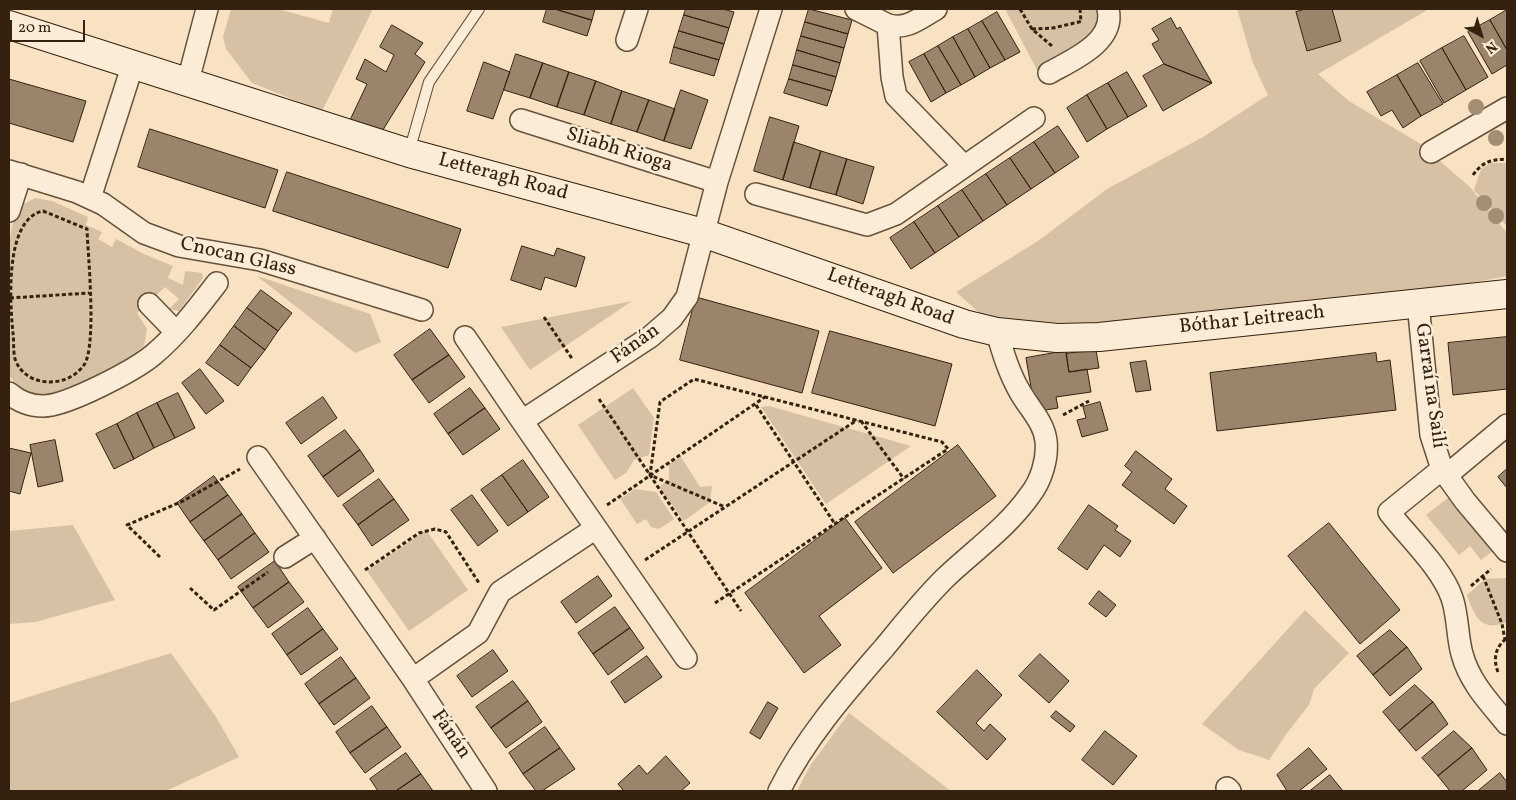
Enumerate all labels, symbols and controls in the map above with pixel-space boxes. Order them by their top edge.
scale bar [12,10,88,42]
north arrow [1456,10,1506,60]
text: 20 m [18,18,51,39]
text: N [1481,36,1501,58]
street label: Sliabh Rioga [563,123,675,179]
street label: Letteragh Road [435,149,571,207]
street label: Cnocan Glass [178,233,298,283]
street label: Letteragh Road [823,264,957,332]
street label: Bóthar Leitreach [1178,301,1326,341]
street label: Fánán [607,320,665,370]
street label: Garraí na Sailí [1408,322,1450,450]
street label: Fánán [425,706,475,764]

